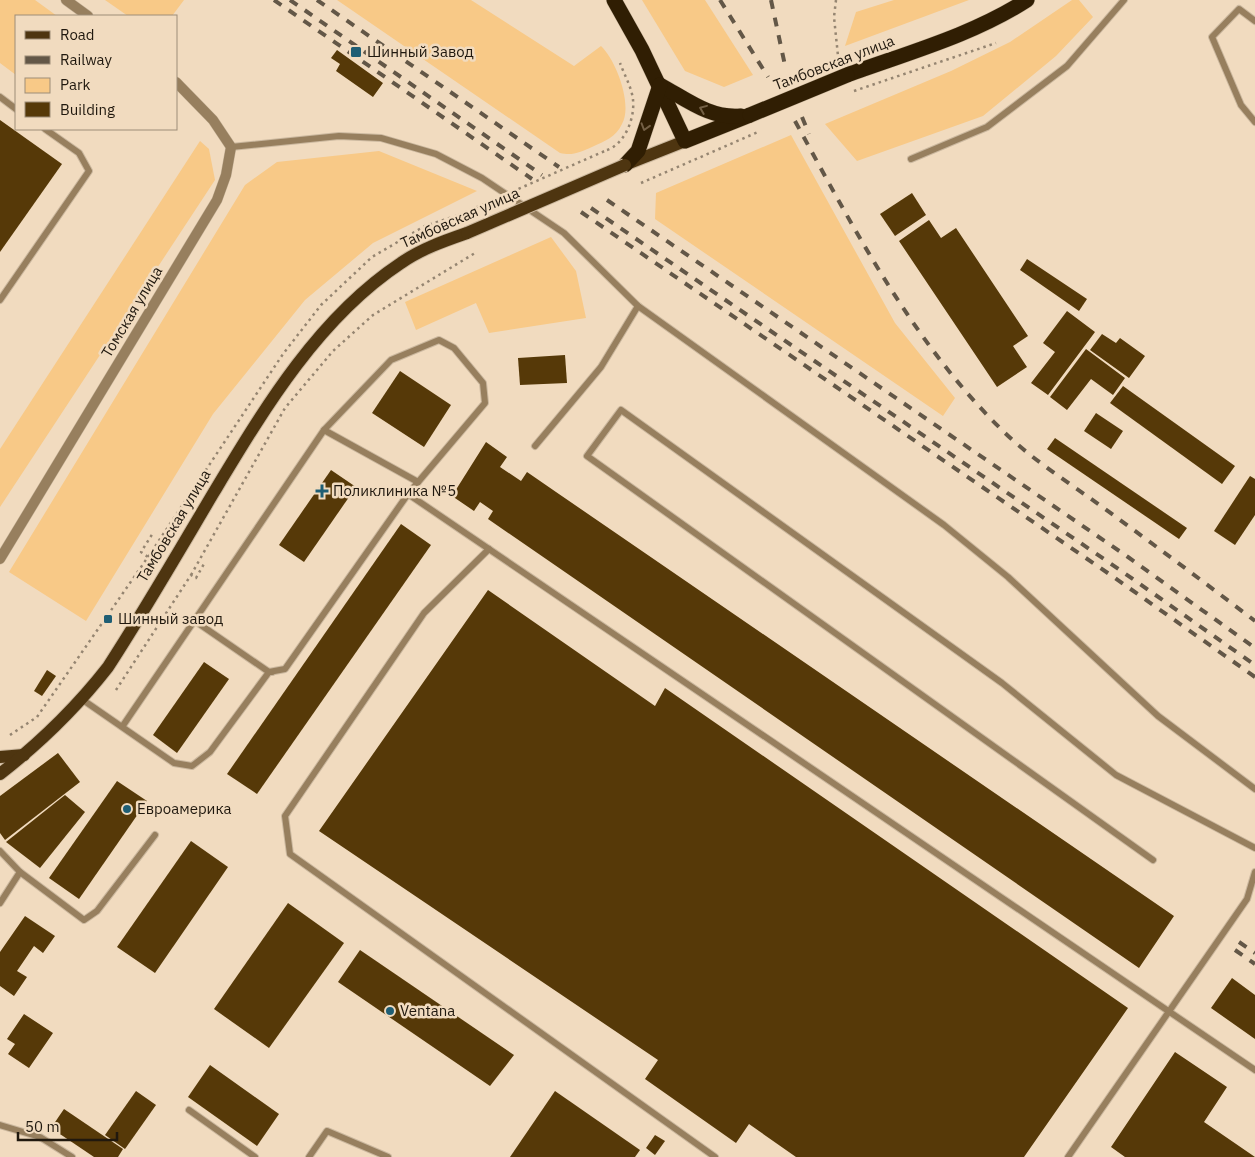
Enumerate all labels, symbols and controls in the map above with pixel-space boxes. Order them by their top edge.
legend [15,15,178,130]
text: Road [60,25,95,44]
street label: Тамбовская улица [771,31,897,94]
place label: Шинный Завод [367,42,474,61]
marker: Шинный Завод [349,45,363,59]
text: Railway [60,50,113,69]
text: Park [60,75,90,94]
text: Building [60,100,115,119]
one-way arrow [699,104,708,115]
one-way arrow [641,122,651,131]
street label: Тамбовская улица [397,183,522,252]
street label: Томская улица [97,263,166,361]
street label: Тамбовская улица [132,466,215,585]
place label: Поликлиника №5 [333,481,456,500]
marker: Поликлиника №5 [315,484,329,498]
place label: Шинный завод [118,609,223,628]
marker: Шинный завод [102,613,114,625]
place label: Евроамерика [137,799,232,818]
marker: Евроамерика [121,803,133,815]
place label: Ventana [400,1001,455,1020]
marker: Ventana [384,1005,396,1017]
scale bar [18,1110,116,1142]
text: 50 m [25,1117,60,1136]

